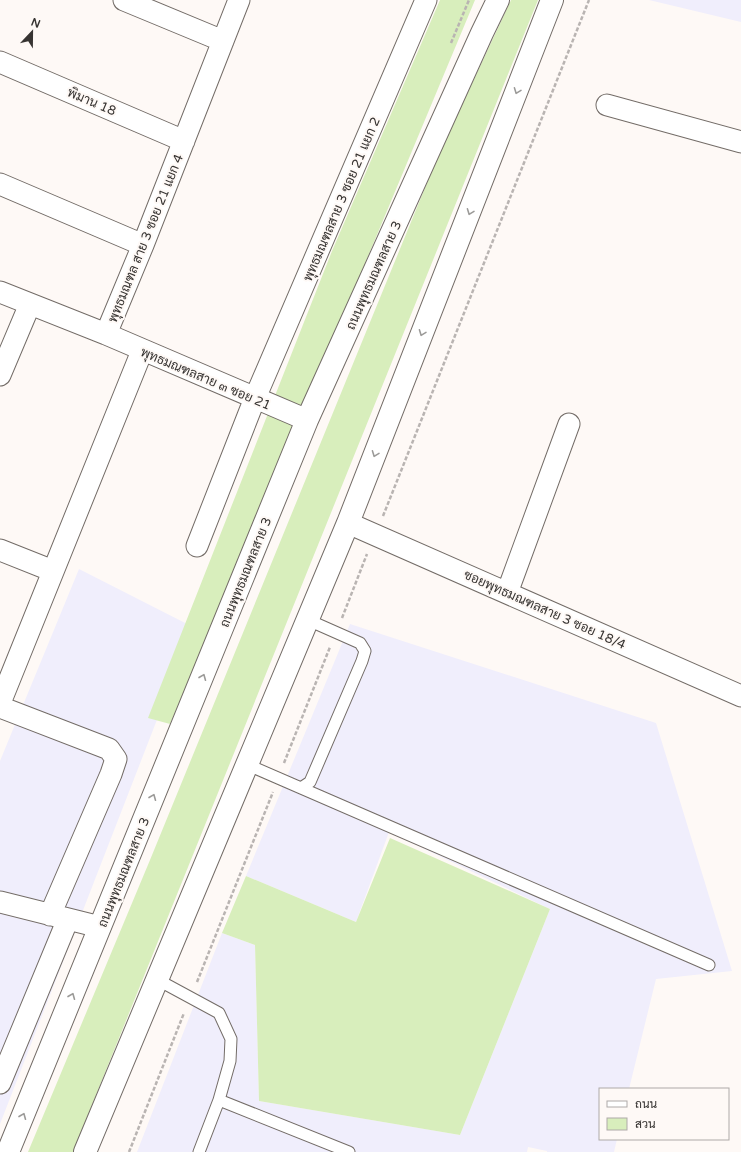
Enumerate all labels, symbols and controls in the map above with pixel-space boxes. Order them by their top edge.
north arrow [12,12,52,52]
text: N [29,16,42,31]
street label: พิมาน 18 [65,84,119,119]
one-way arrow [514,87,522,94]
street label: พุทธมณฑลสาย 3 ซอย 21 แยก 2 [300,115,385,284]
street label: พุทธมณฑล สาย 3 ซอย 21 แยก 4 [105,152,188,325]
one-way arrow [466,208,474,215]
street label: ถนนพุทธมณฑลสาย 3 [343,219,406,333]
one-way arrow [419,329,427,336]
street label: พุทธมณฑลสาย ๓ ซอย 21 [138,344,273,415]
one-way arrow [372,450,380,457]
street label: ถนนพุทธมณฑลสาย 3 [217,515,276,630]
street label: ซอยพุทธมณฑลสาย 3 ซอย 18/4 [461,567,628,654]
one-way arrow [198,674,206,681]
one-way arrow [149,794,157,801]
street label: ถนนพุทธมณฑลสาย 3 [95,815,154,930]
one-way arrow [68,992,76,999]
legend [599,1088,729,1140]
text: ถนน [635,1097,658,1111]
one-way arrow [19,1112,27,1119]
text: สวน [635,1117,656,1131]

